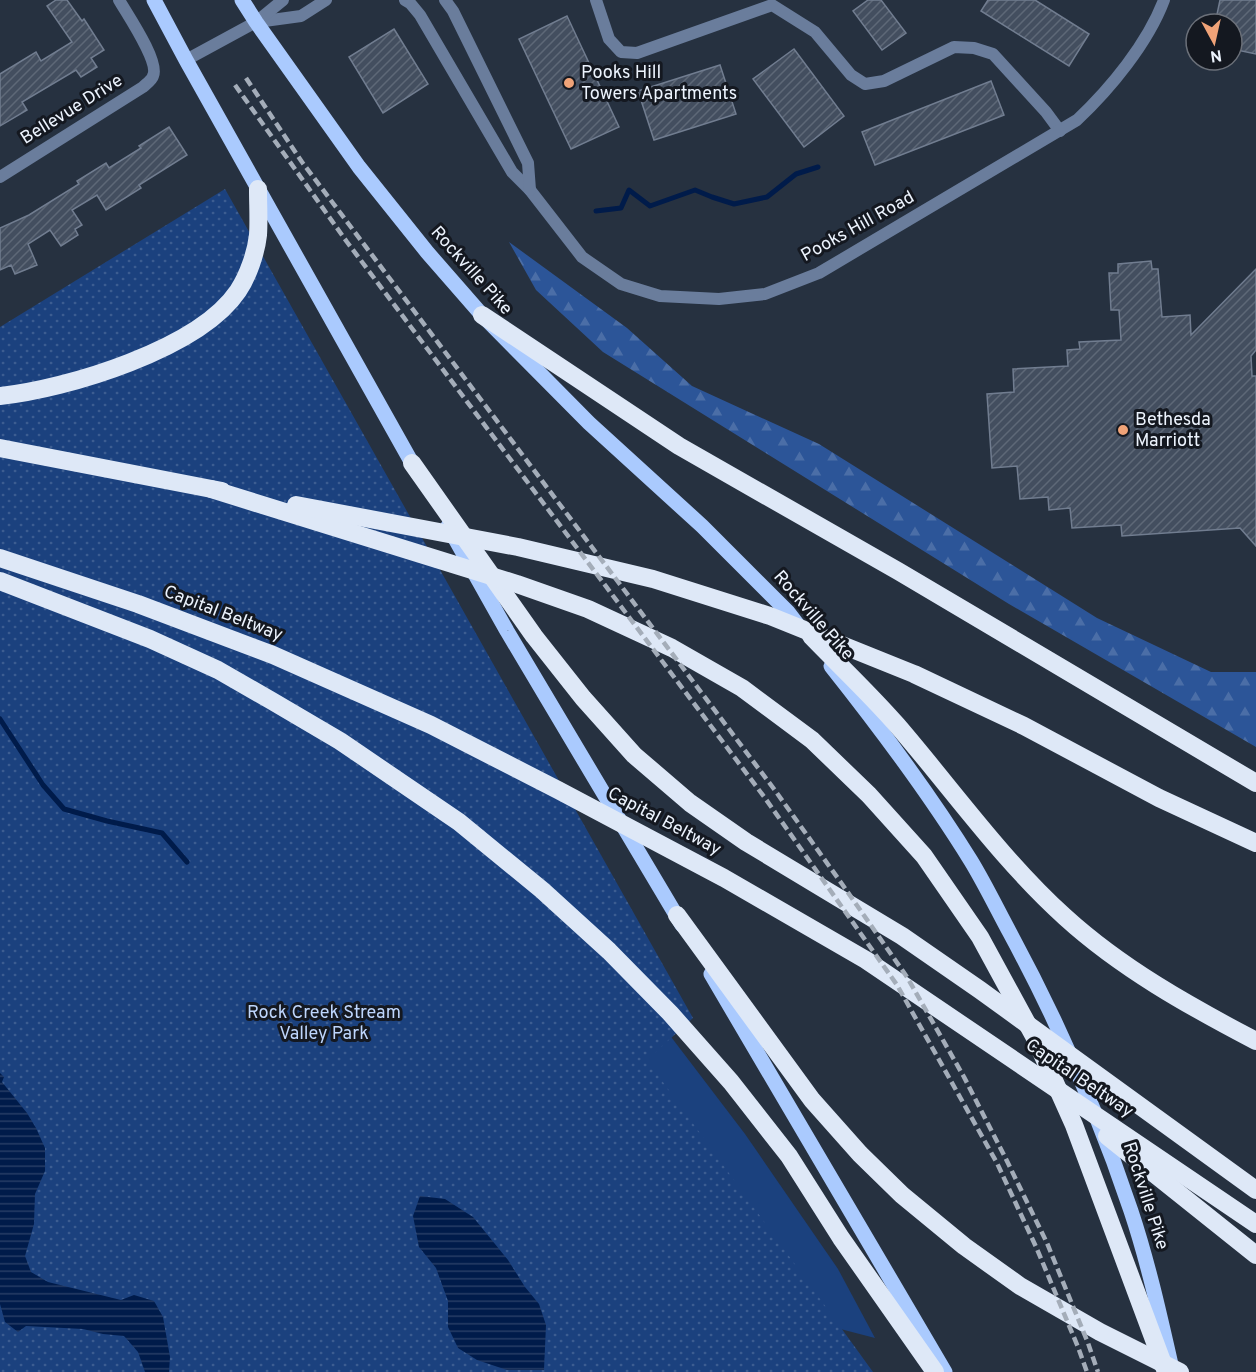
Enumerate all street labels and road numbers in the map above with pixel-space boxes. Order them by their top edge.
street label: Bellevue Drive [17,69,127,151]
street label: Pooks Hill Road [797,186,919,268]
street label: Rockville Pike [425,222,517,320]
street label: Rockville Pike [768,566,858,666]
street label: Capital Beltway [160,581,286,647]
street label: Capital Beltway [603,782,725,862]
street label: Capital Beltway [1020,1034,1138,1124]
street label: Rockville Pike [1117,1139,1173,1253]

